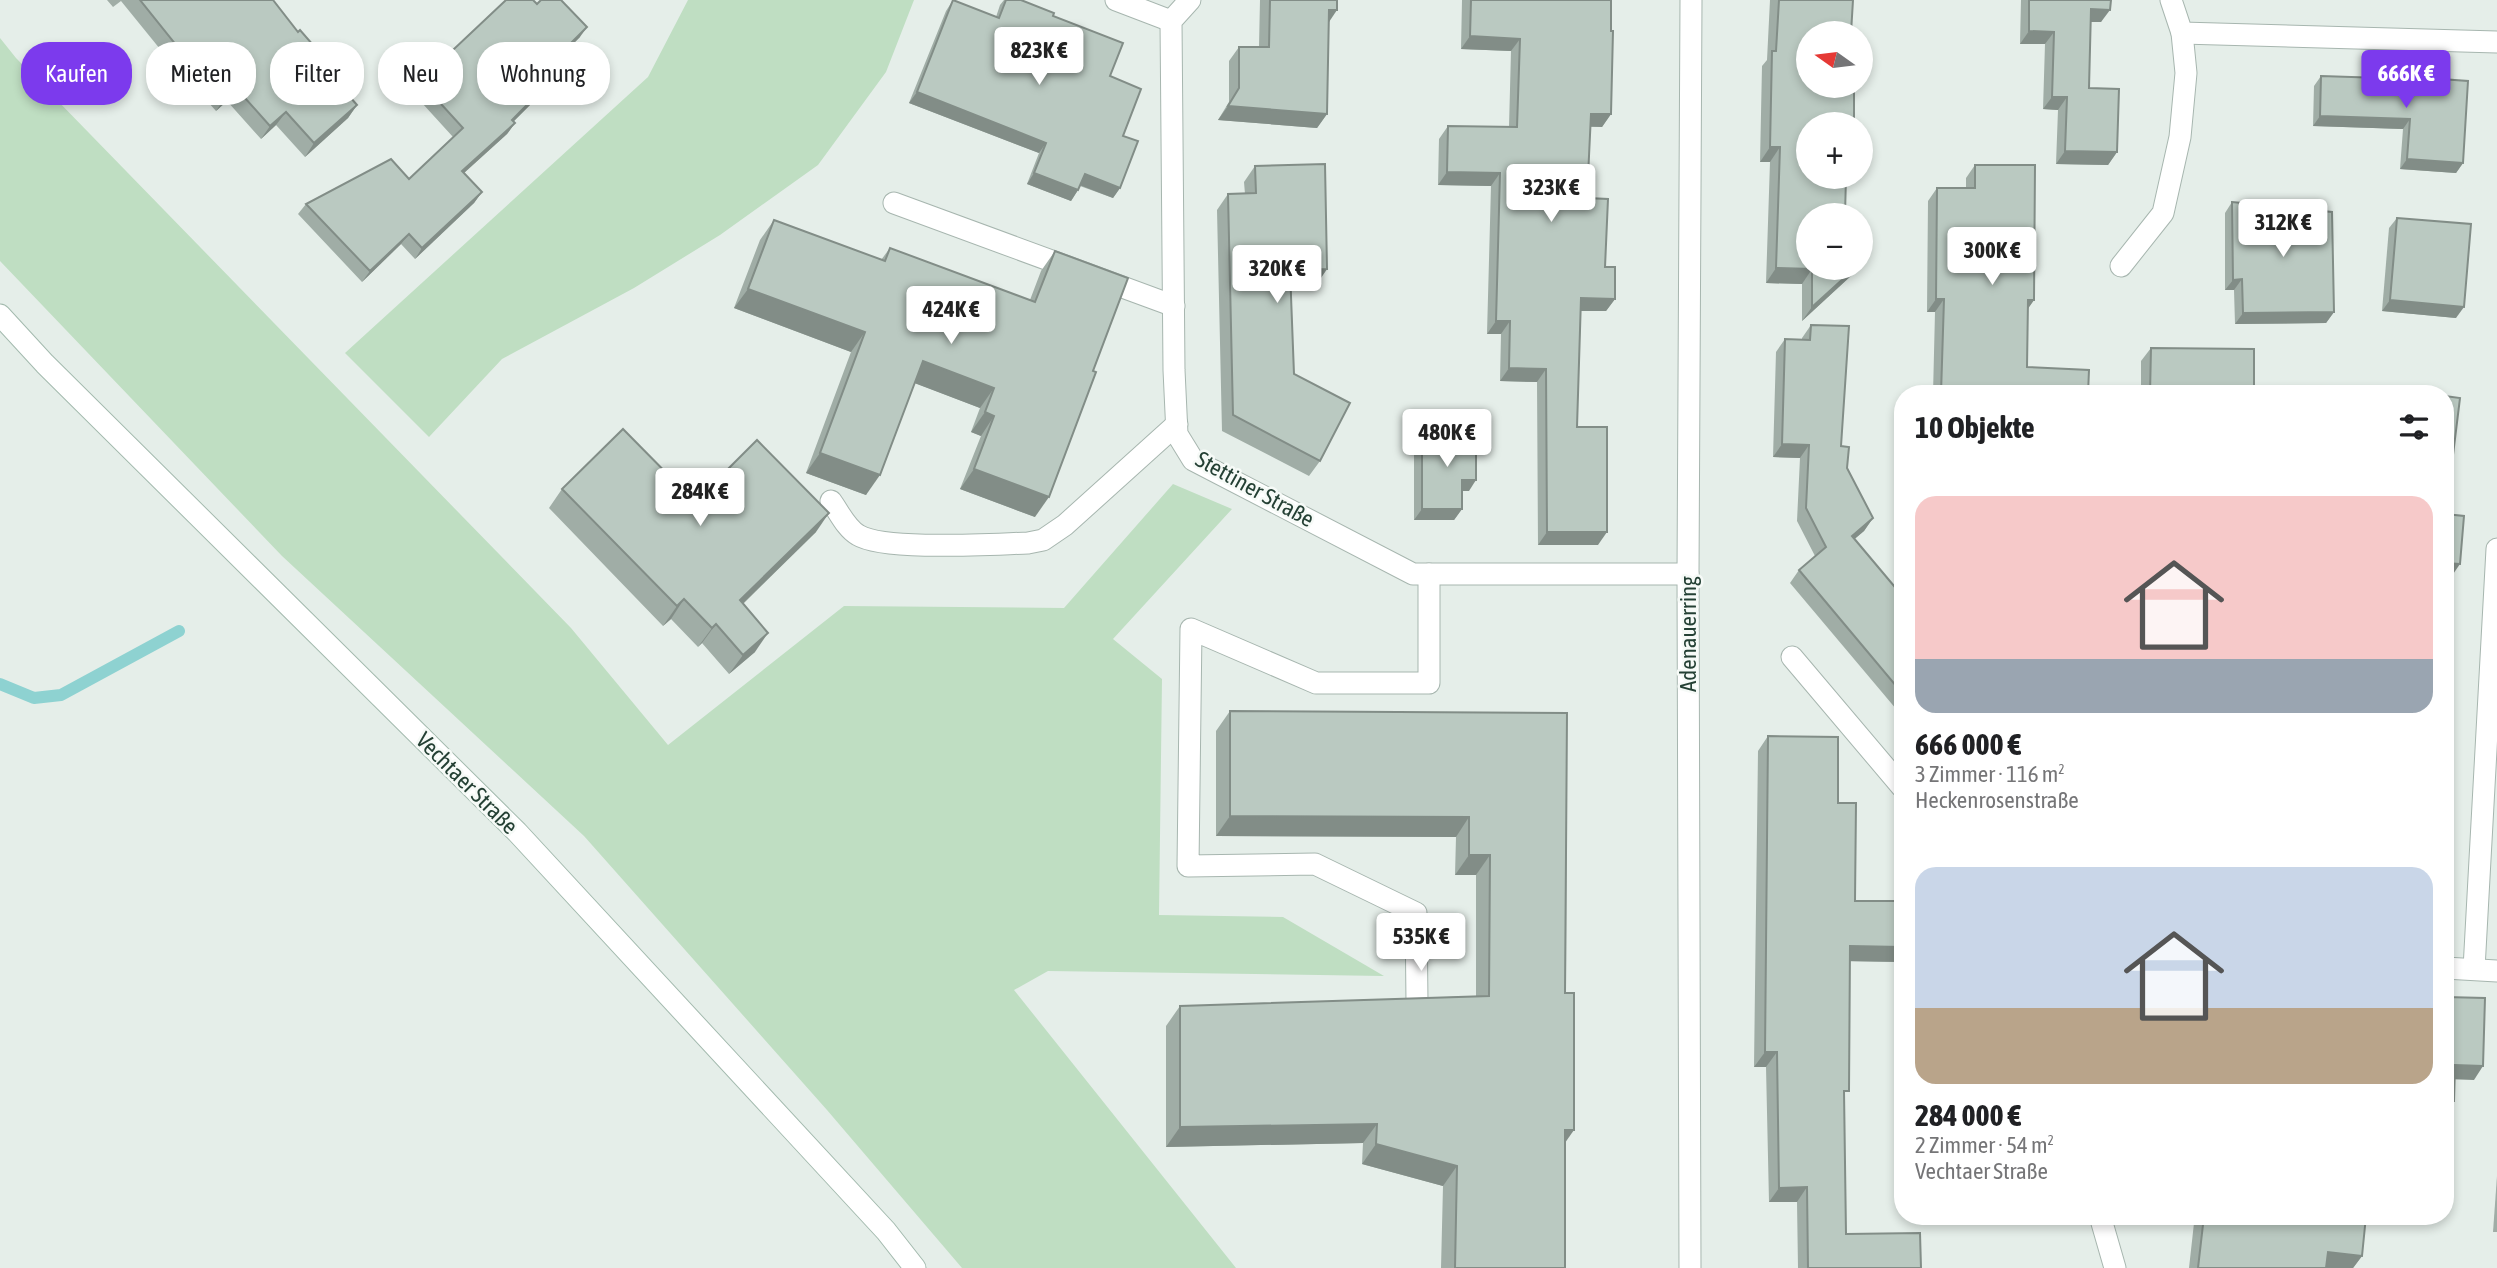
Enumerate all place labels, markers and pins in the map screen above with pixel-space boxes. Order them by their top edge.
pin: 823K € [982,28,1096,87]
pin: 666K € [2349,50,2463,110]
pin: 323K € [1494,164,1608,224]
pin: 312K € [2226,200,2340,259]
pin: 300K € [1935,228,2049,287]
pin: 320K € [1220,246,1334,305]
pin: 424K € [894,286,1008,346]
pin: 480K € [1390,410,1504,469]
pin: 284K € [643,468,757,528]
pin: 535K € [1364,914,1478,973]

